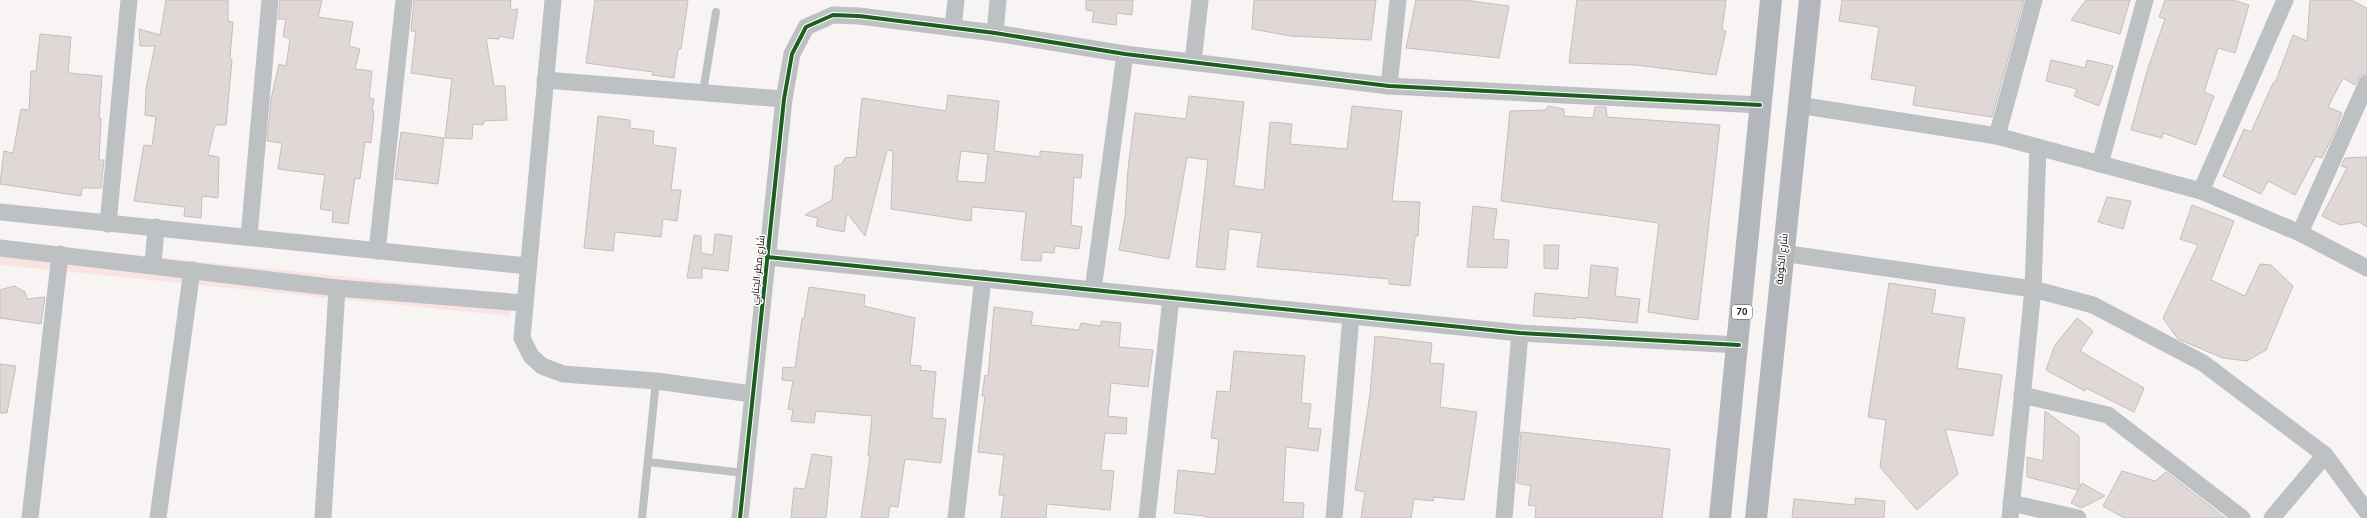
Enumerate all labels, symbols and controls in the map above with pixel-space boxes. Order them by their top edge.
street label: شارع الكوفة [1772,233,1792,285]
street label: شارع مظر الجنابي [747,234,769,306]
road number: 70 [1732,305,1752,319]

